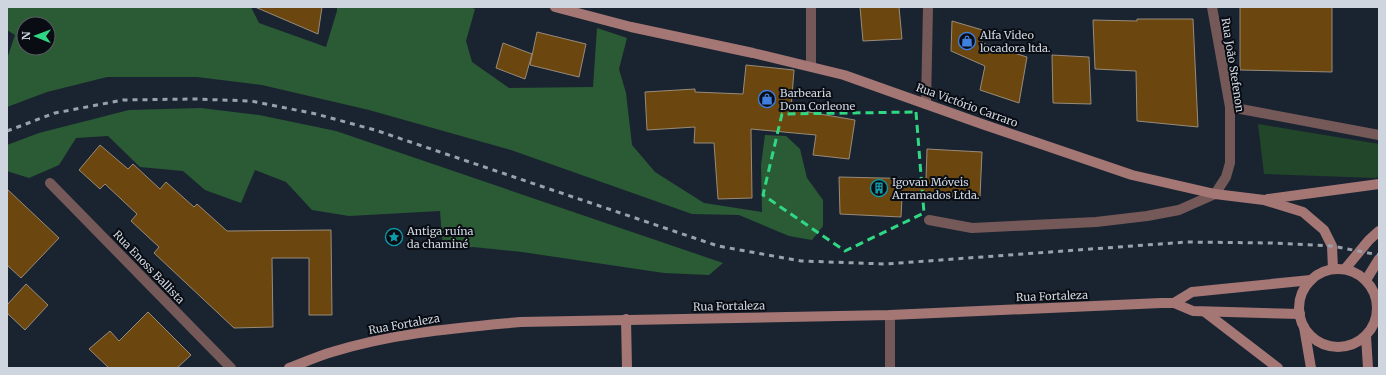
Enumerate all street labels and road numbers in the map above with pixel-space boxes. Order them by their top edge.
street label: Rua João Stefenon [1219,17,1247,114]
street label: Rua Victório Carraro [914,80,1020,130]
street label: Rua Enoss Ballista [110,227,188,307]
street label: Rua Fortaleza [1016,288,1088,304]
street label: Rua Fortaleza [693,298,765,314]
street label: Rua Fortaleza [367,311,441,337]

